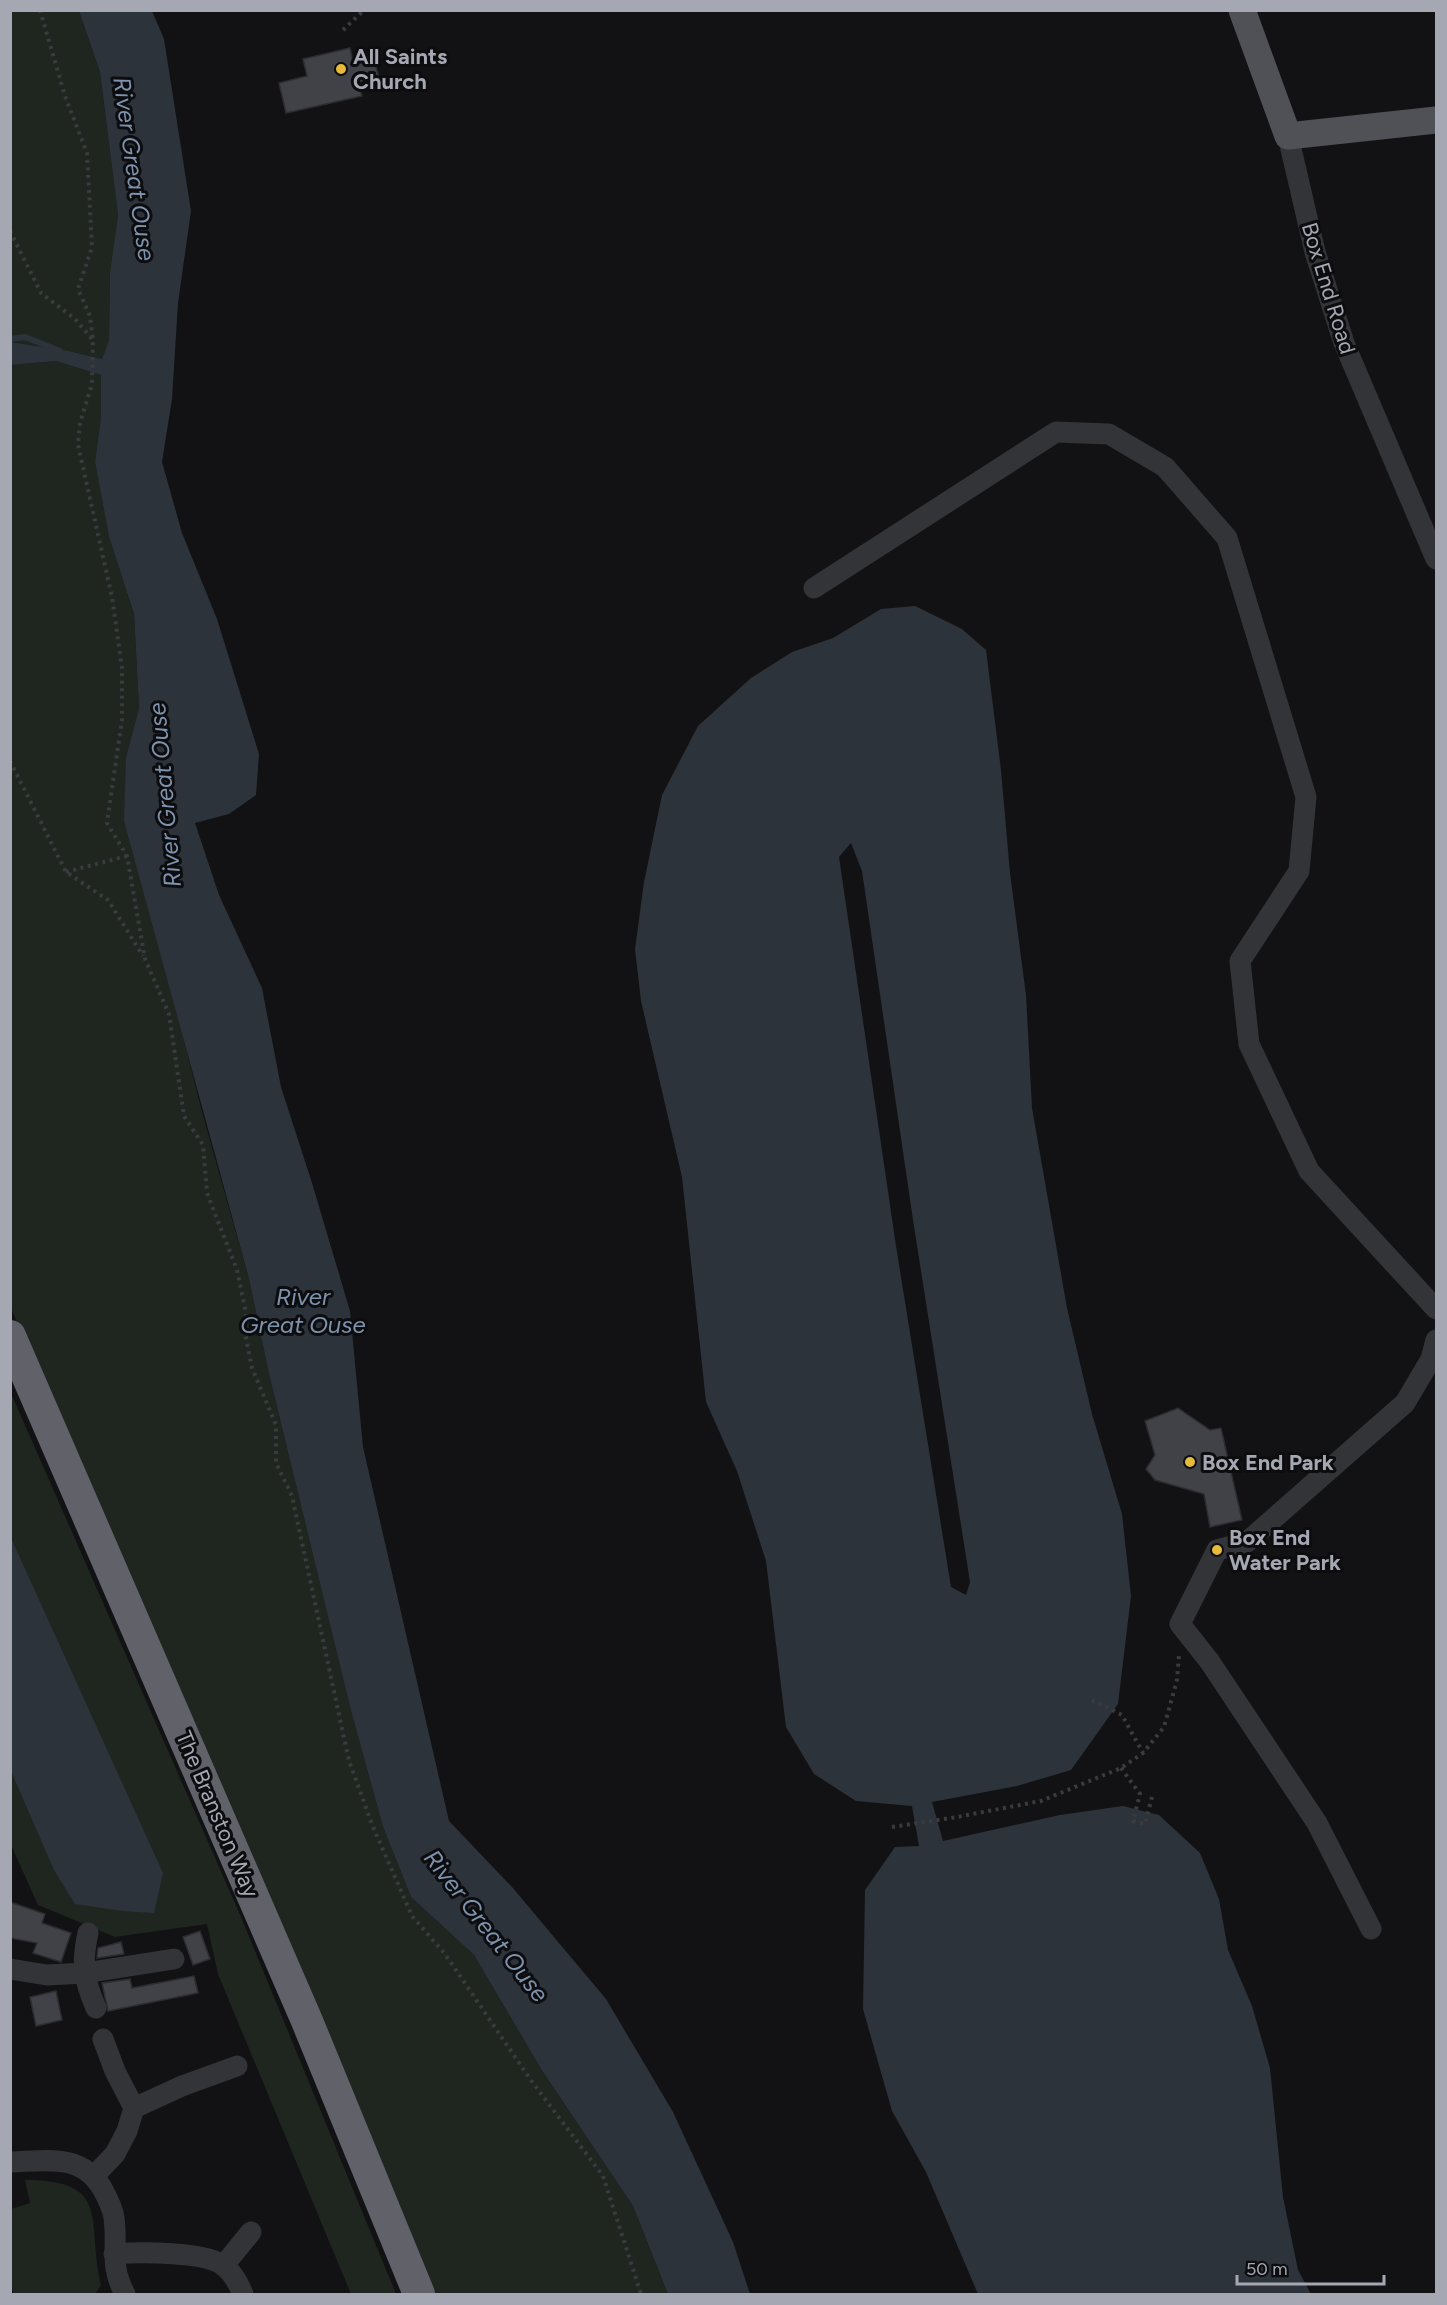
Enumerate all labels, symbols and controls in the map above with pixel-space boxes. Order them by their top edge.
place label: All Saints Church [353,43,447,95]
marker: All Saints Church [334,62,348,76]
water label: River Great Ouse [107,75,162,263]
street label: Box End Road [1296,219,1361,357]
water label: River Great Ouse [142,701,187,889]
water label: River Great Ouse [240,1282,366,1339]
place label: Box End Park [1202,1449,1334,1476]
marker: Box End Park [1183,1455,1197,1469]
place label: Box End Water Park [1229,1524,1341,1576]
marker: Box End Water Park [1210,1543,1224,1557]
street label: The Branston Way [170,1727,265,1902]
water label: River Great Ouse [418,1844,555,2008]
scale bar [1237,2248,1384,2286]
text: 50 m [1246,2258,1288,2280]

